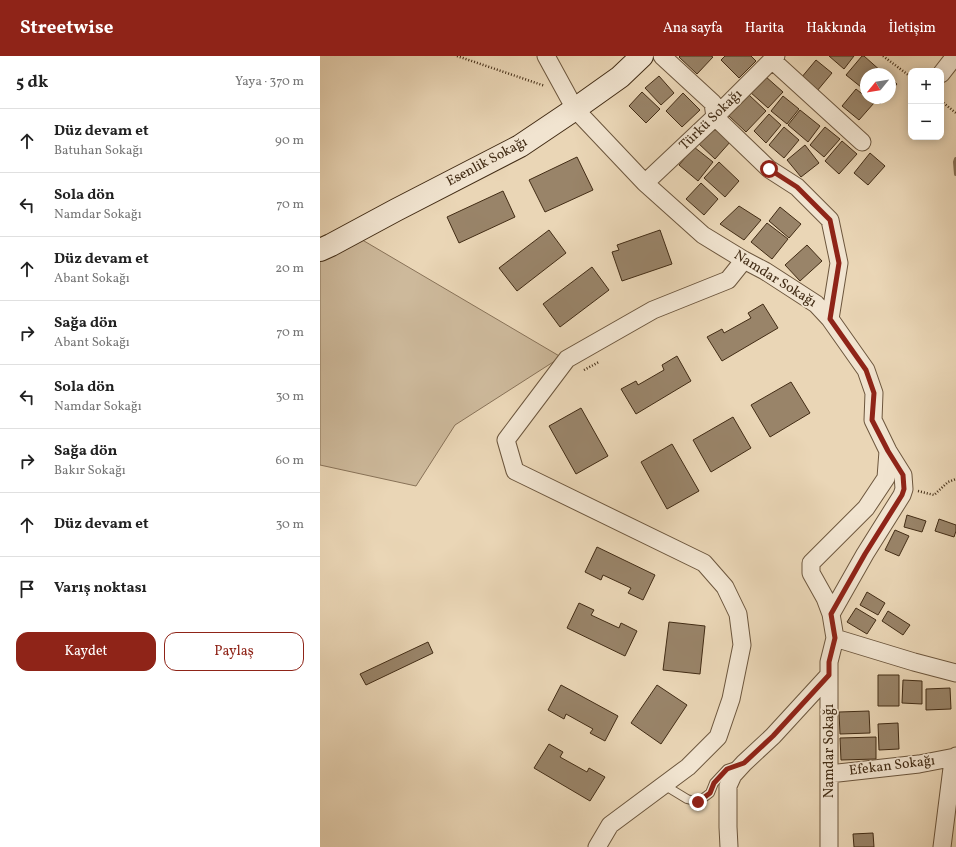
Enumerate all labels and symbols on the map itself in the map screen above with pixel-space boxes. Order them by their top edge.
north arrow [860,68,896,104]
street label: Türkü Sokağı [675,85,747,155]
street label: Esenlik Sokağı [443,133,531,191]
route start [760,160,778,178]
street label: Namdar Sokağı [730,246,820,312]
street label: Namdar Sokağı [820,704,839,798]
street label: Efekan Sokağı [848,751,936,781]
route end [689,793,707,811]

